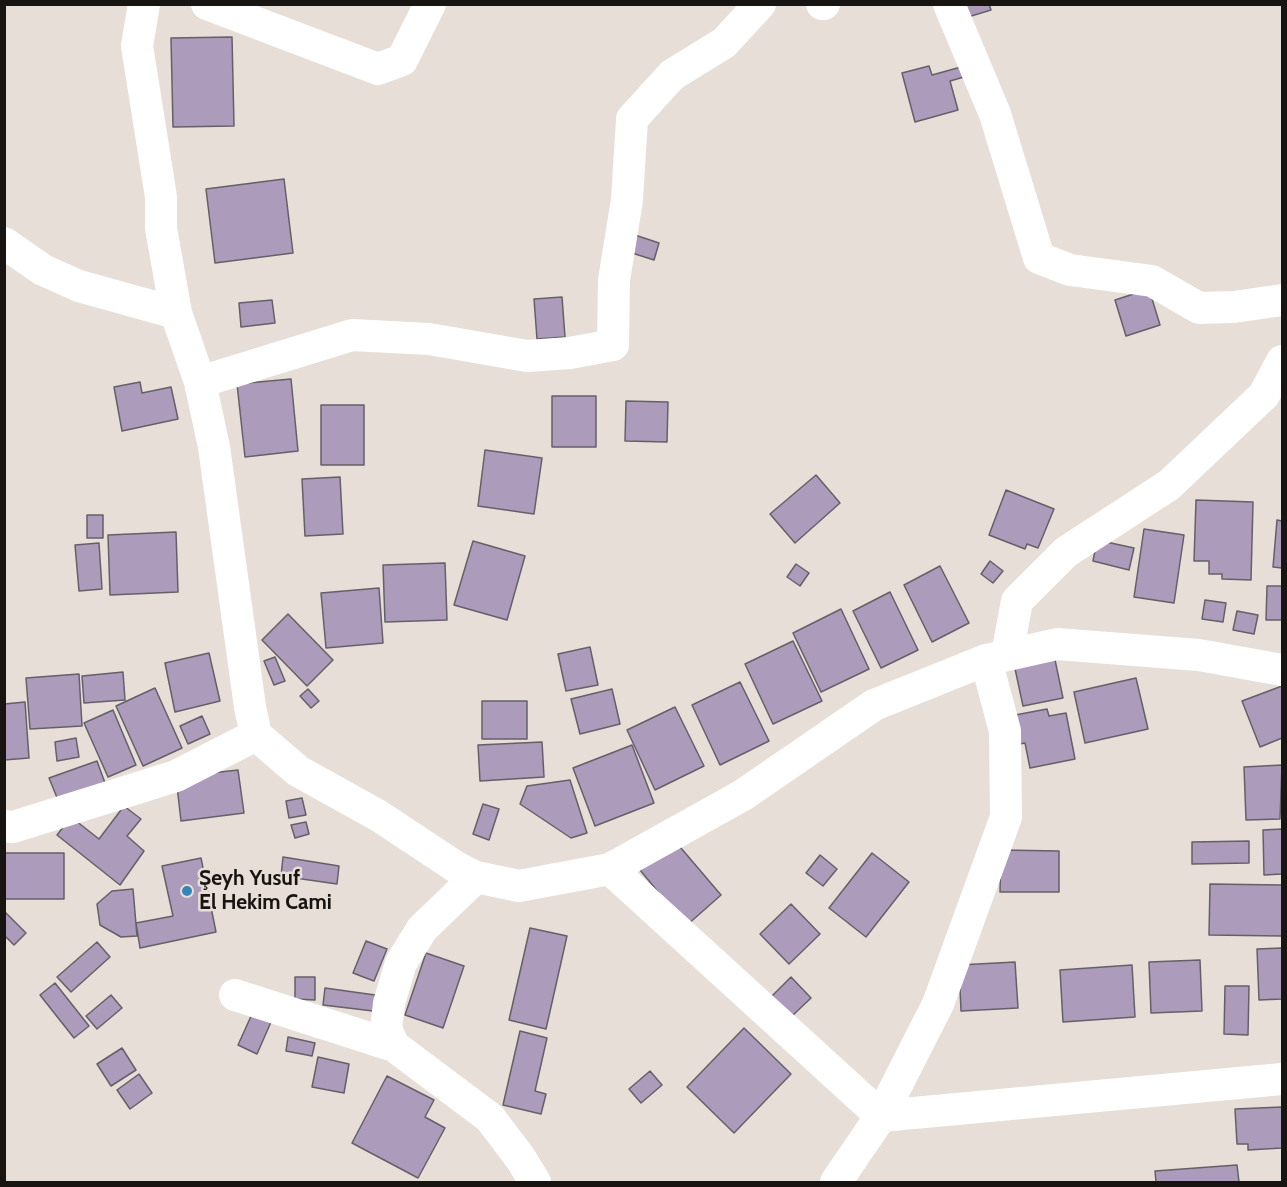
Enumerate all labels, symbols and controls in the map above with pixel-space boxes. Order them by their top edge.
place label: Şeyh Yusuf El Hekim Cami [199,866,332,916]
marker: Şeyh Yusuf El Hekim Cami [180,884,194,898]

